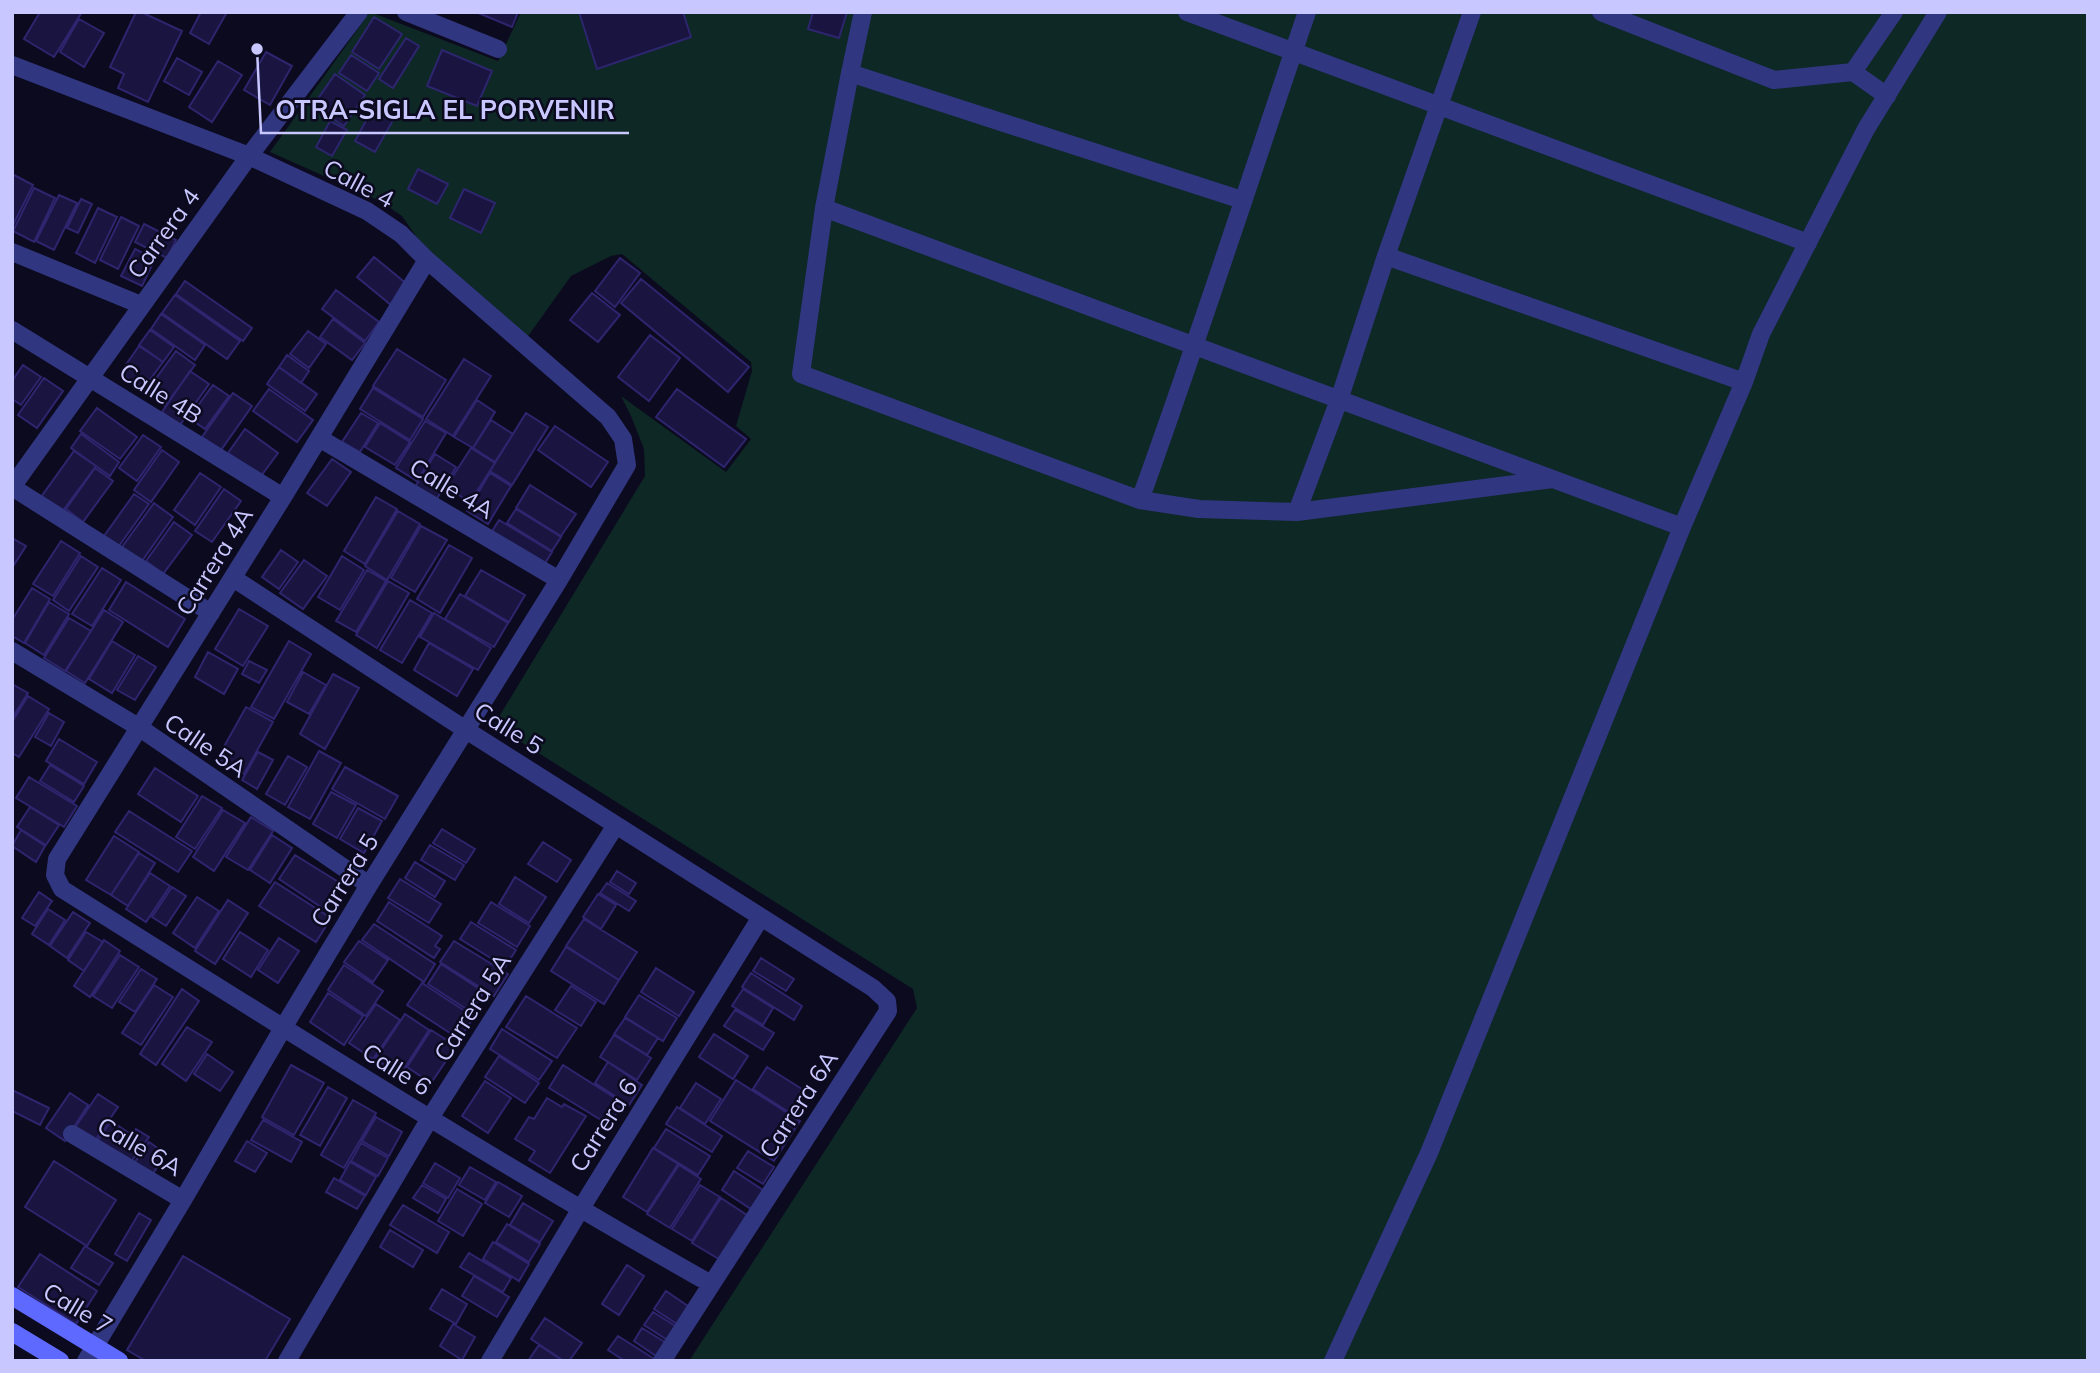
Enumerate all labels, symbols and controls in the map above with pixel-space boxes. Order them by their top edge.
callout: OTRA-SIGLA EL PORVENIR [261,86,629,133]
text: OTRA-SIGLA EL PORVENIR [275,93,615,126]
street label: Calle 4 [319,152,399,214]
street label: Carrera 4 [120,182,206,284]
street label: Calle 4B [114,356,208,430]
street label: Calle 4A [404,451,500,525]
street label: Carrera 4A [169,501,259,621]
street label: Calle 5 [469,695,549,761]
street label: Calle 5A [159,707,253,784]
street label: Carrera 5 [304,828,384,932]
street label: Carrera 5A [427,947,517,1067]
street label: Calle 6 [357,1036,437,1102]
street label: Carrera 6A [752,1044,844,1163]
street label: Carrera 6 [563,1073,643,1177]
street label: Calle 6A [92,1110,188,1182]
street label: Calle 7 [38,1276,118,1340]

